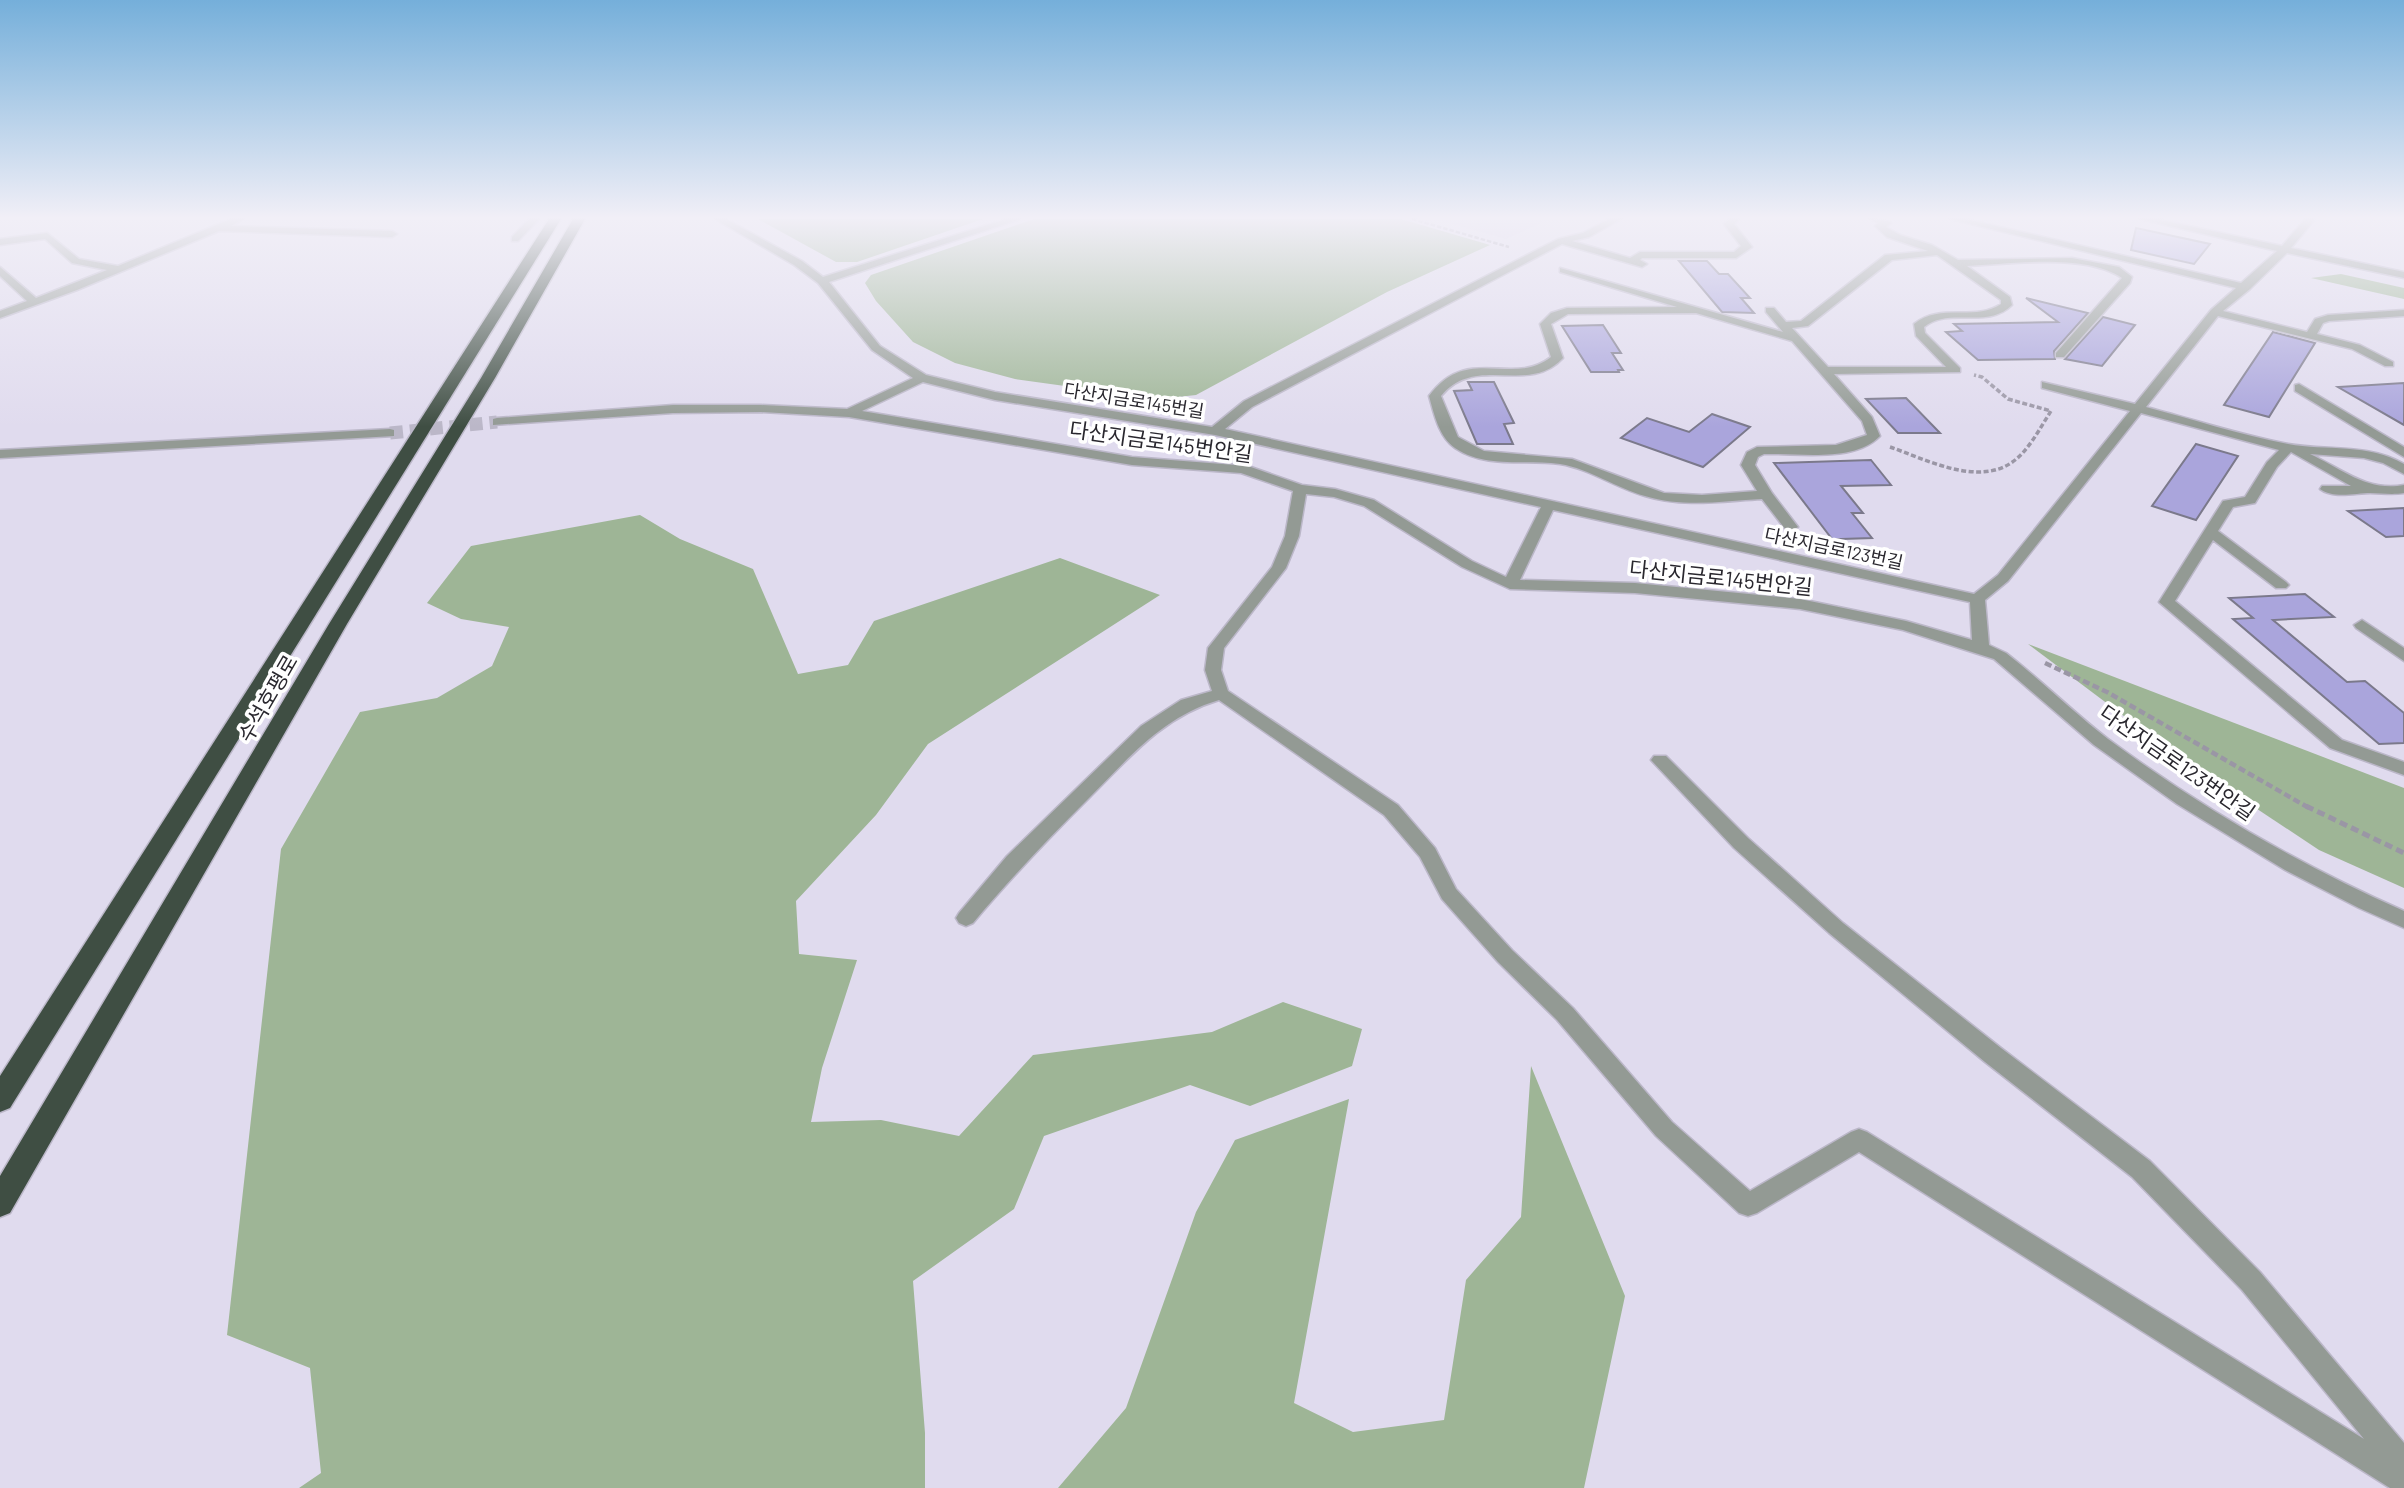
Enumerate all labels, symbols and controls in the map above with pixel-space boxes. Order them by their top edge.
street label: 다산지금로145번길 [1062,378,1206,422]
street label: 다산지금로145번안길 [1068,416,1254,466]
street label: 다산지금로123번길 [1763,523,1905,573]
street label: 다산지금로145번안길 [1628,555,1814,599]
street label: 수석호평로 [232,650,302,746]
street label: 다산지금로123번안길 [2096,699,2260,825]

